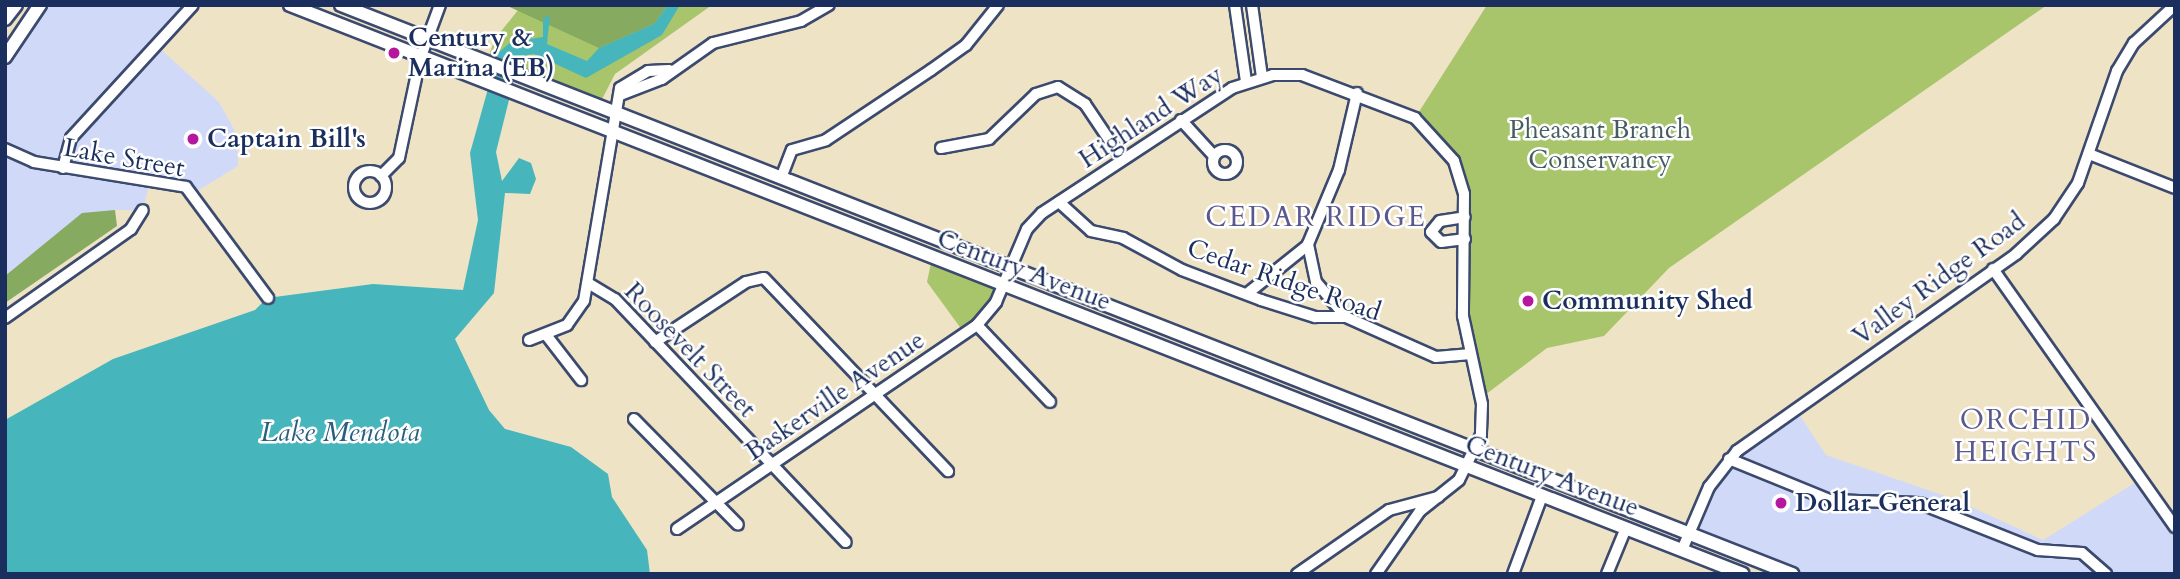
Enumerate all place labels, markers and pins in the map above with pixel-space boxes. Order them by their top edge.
place label: Century & Marina (EB) [408,22,555,84]
marker: Century & Marina (EB) [386,45,402,61]
place label: Captain Bill's [207,123,366,155]
marker: Captain Bill's [185,131,201,147]
place label: Community Shed [1542,285,1753,317]
marker: Community Shed [1520,293,1536,309]
place label: Dollar General [1795,487,1970,519]
marker: Dollar General [1773,495,1789,511]

